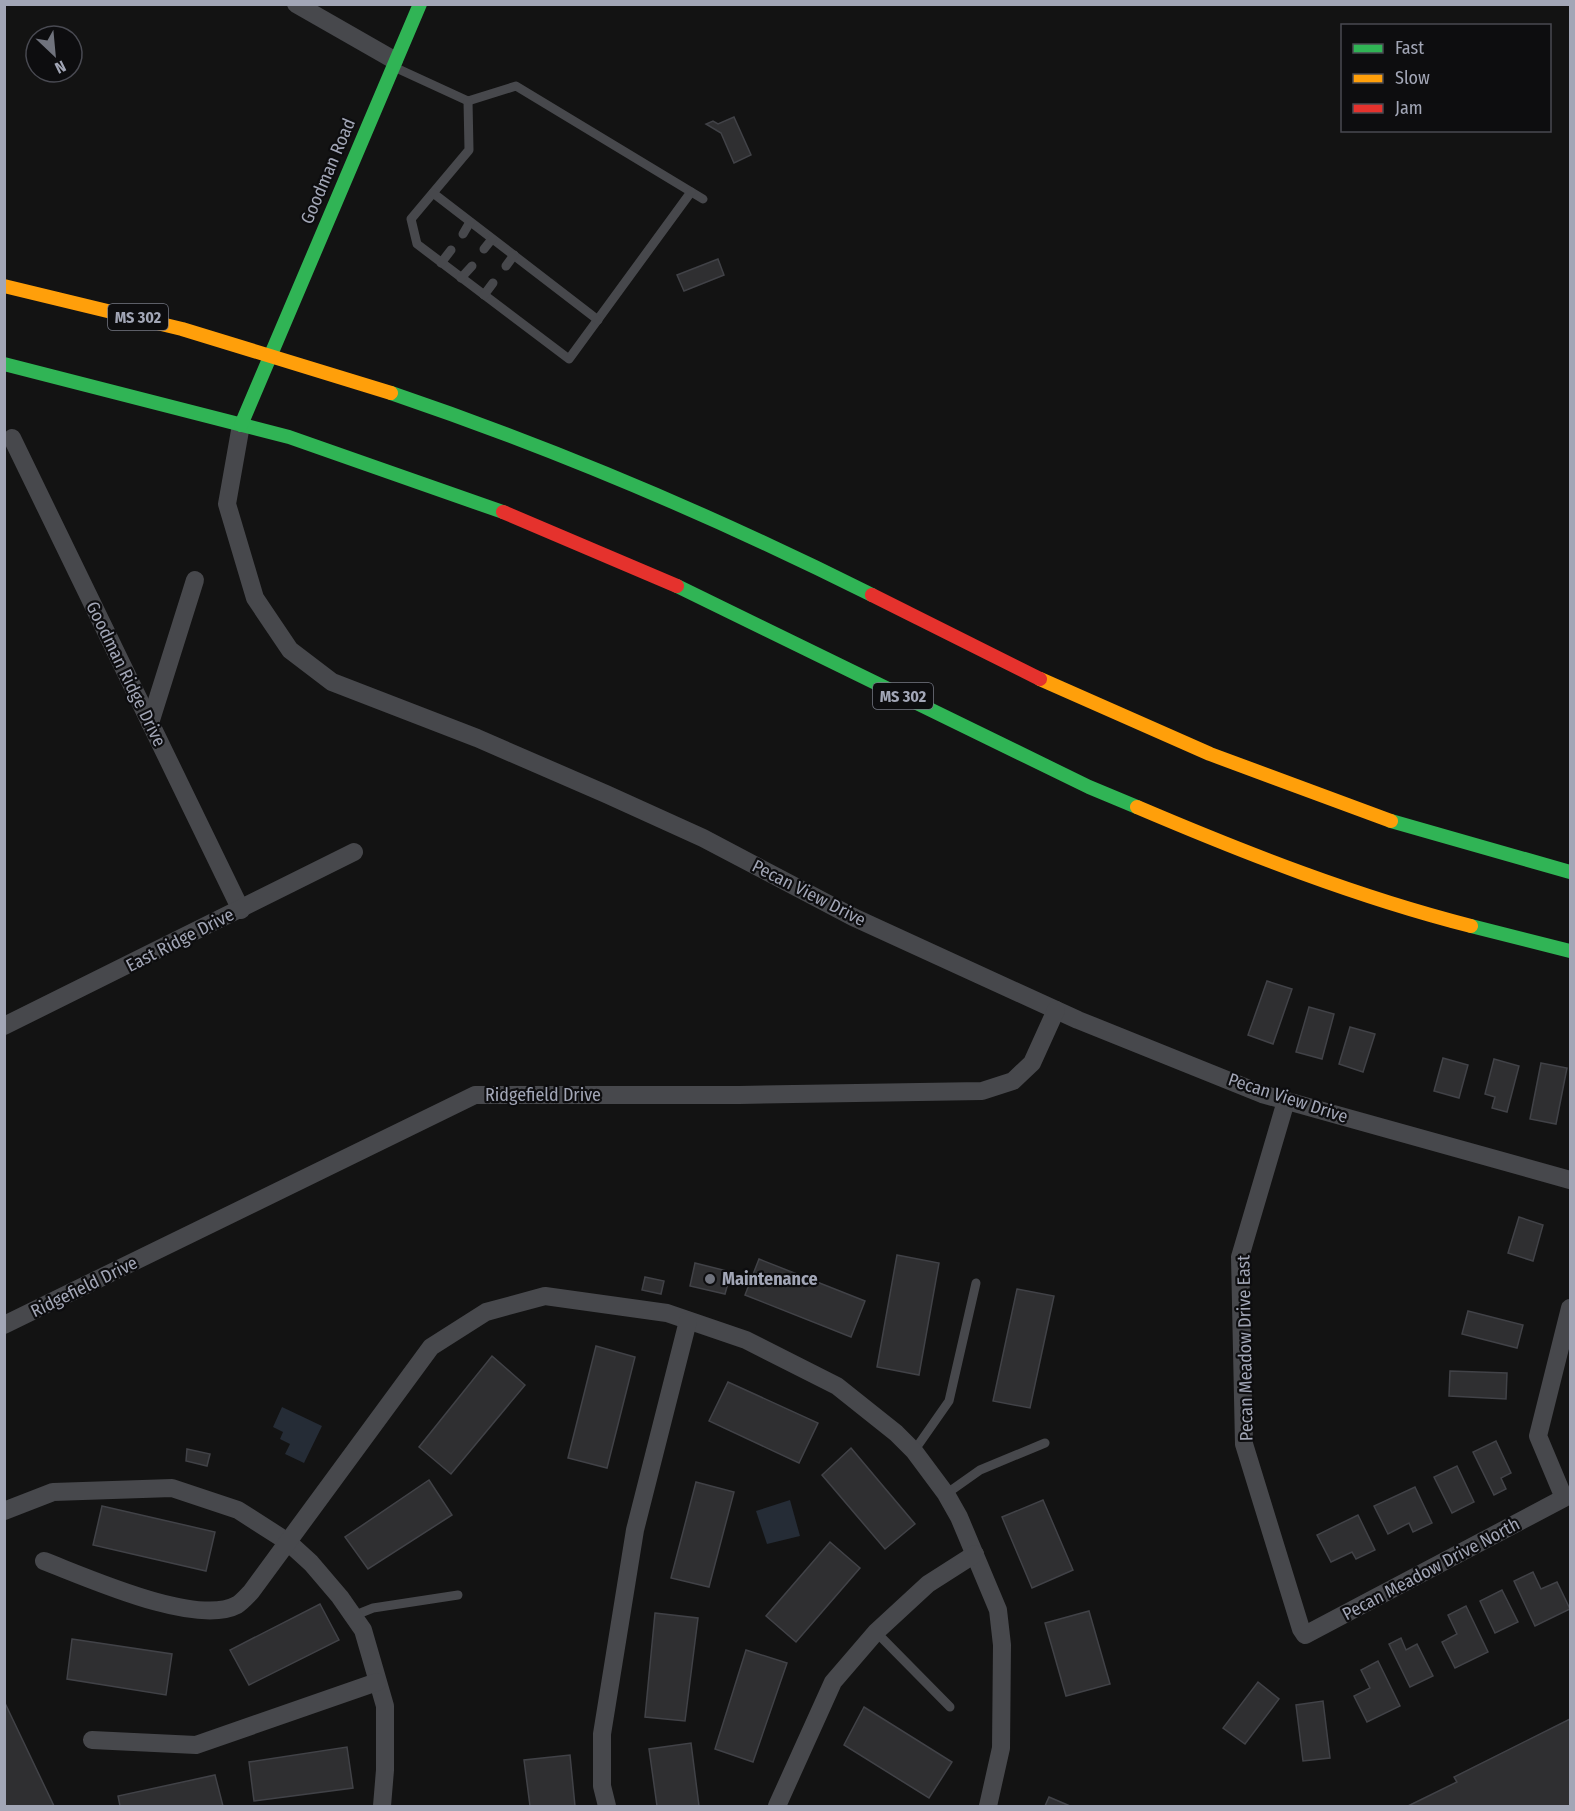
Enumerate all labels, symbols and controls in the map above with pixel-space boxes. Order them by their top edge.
north arrow [24,24,84,84]
legend [1341,24,1551,132]
text: Fast [1395,37,1424,59]
text: N [52,56,69,78]
text: Slow [1395,67,1430,89]
text: Jam [1395,97,1423,119]
street label: Goodman Road [296,115,360,227]
road number: MS 302 [108,304,168,330]
street label: Goodman Ridge Drive [81,598,171,750]
road number: MS 302 [873,683,933,709]
street label: Pecan View Drive [749,855,870,931]
street label: East Ridge Drive [122,903,238,977]
street label: Pecan View Drive [1225,1068,1351,1128]
street label: Ridgefield Drive [485,1084,601,1106]
street label: Ridgefield Drive [27,1252,141,1322]
street label: Pecan Meadow Drive East [1232,1255,1258,1441]
place label: Maintenance [722,1268,818,1290]
marker: Maintenance [703,1272,717,1286]
street label: Pecan Meadow Drive North [1339,1513,1523,1625]

